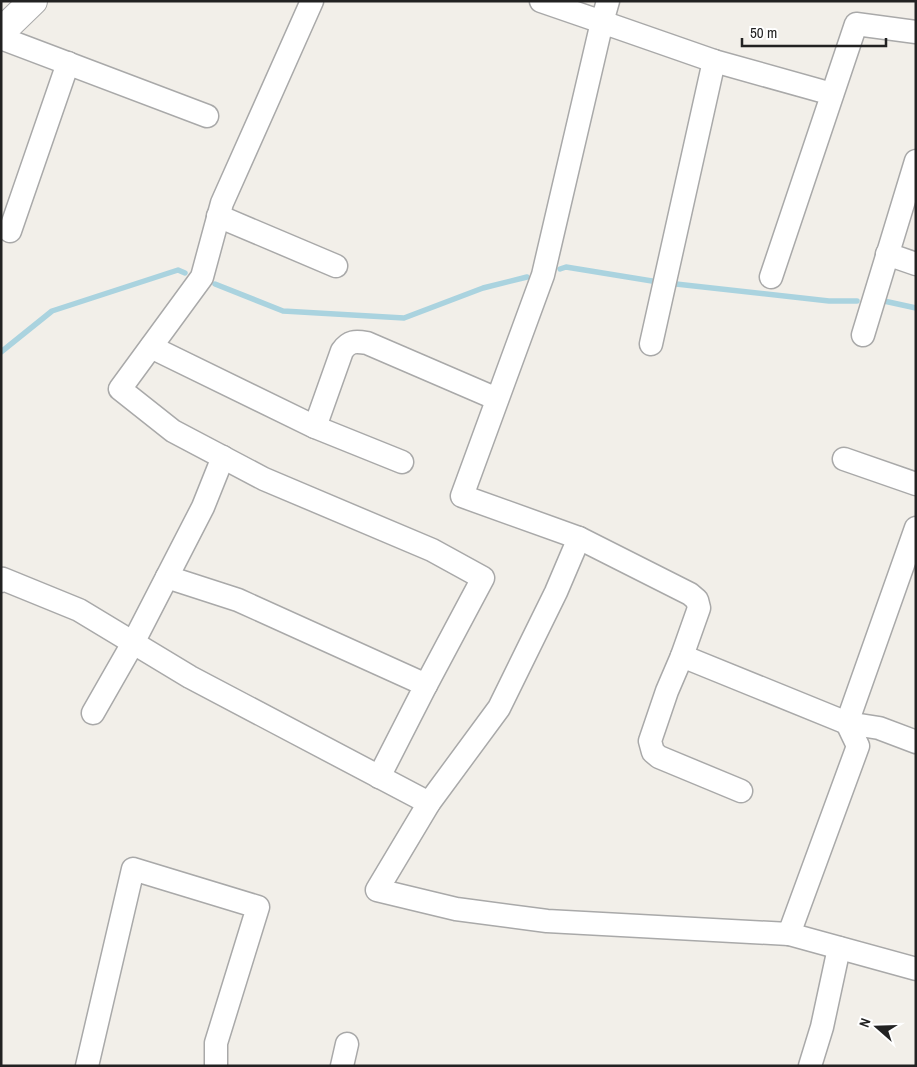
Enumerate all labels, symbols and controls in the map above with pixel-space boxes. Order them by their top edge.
scale bar [742,15,886,47]
text: 50 m [750,22,777,43]
north arrow [852,1002,902,1052]
text: N [855,1016,875,1030]

